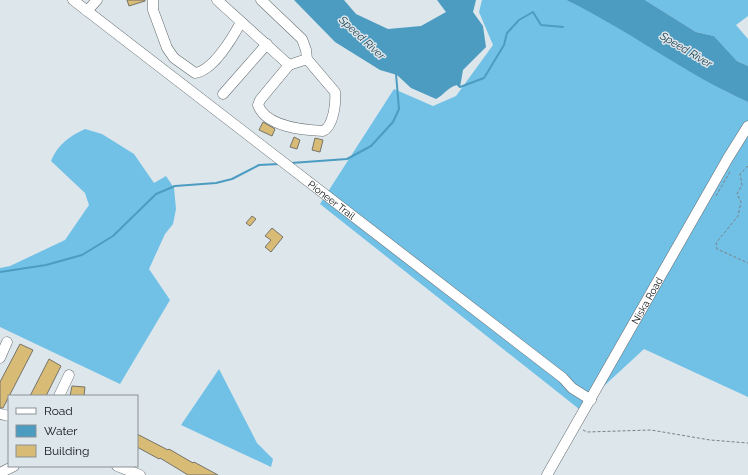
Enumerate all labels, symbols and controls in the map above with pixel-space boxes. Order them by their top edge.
water label: Speed River [336,13,389,63]
water label: Speed River [657,29,715,71]
street label: Pioneer Trail [306,178,358,222]
street label: Niska Road [629,275,664,326]
legend [8,395,138,467]
text: Road [44,404,73,418]
text: Water [44,424,78,438]
text: Building [44,444,90,458]

